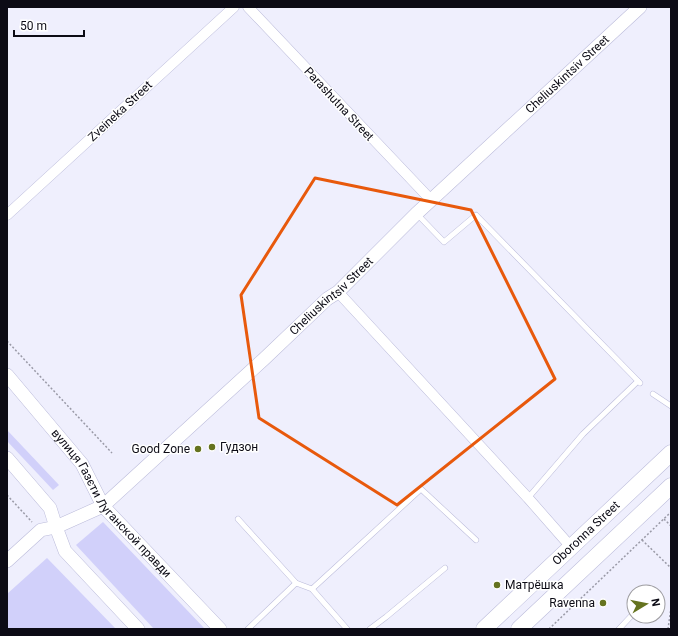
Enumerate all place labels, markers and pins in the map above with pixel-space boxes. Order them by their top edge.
place label: Гудзон [220,440,258,454]
place label: Good Zone [131,442,190,456]
marker: Гудзон [207,442,217,452]
marker: Good Zone [193,444,203,454]
place label: Матрёшка [505,578,564,592]
marker: Матрёшка [492,580,502,590]
place label: Ravenna [549,596,595,610]
marker: Ravenna [598,598,608,608]

